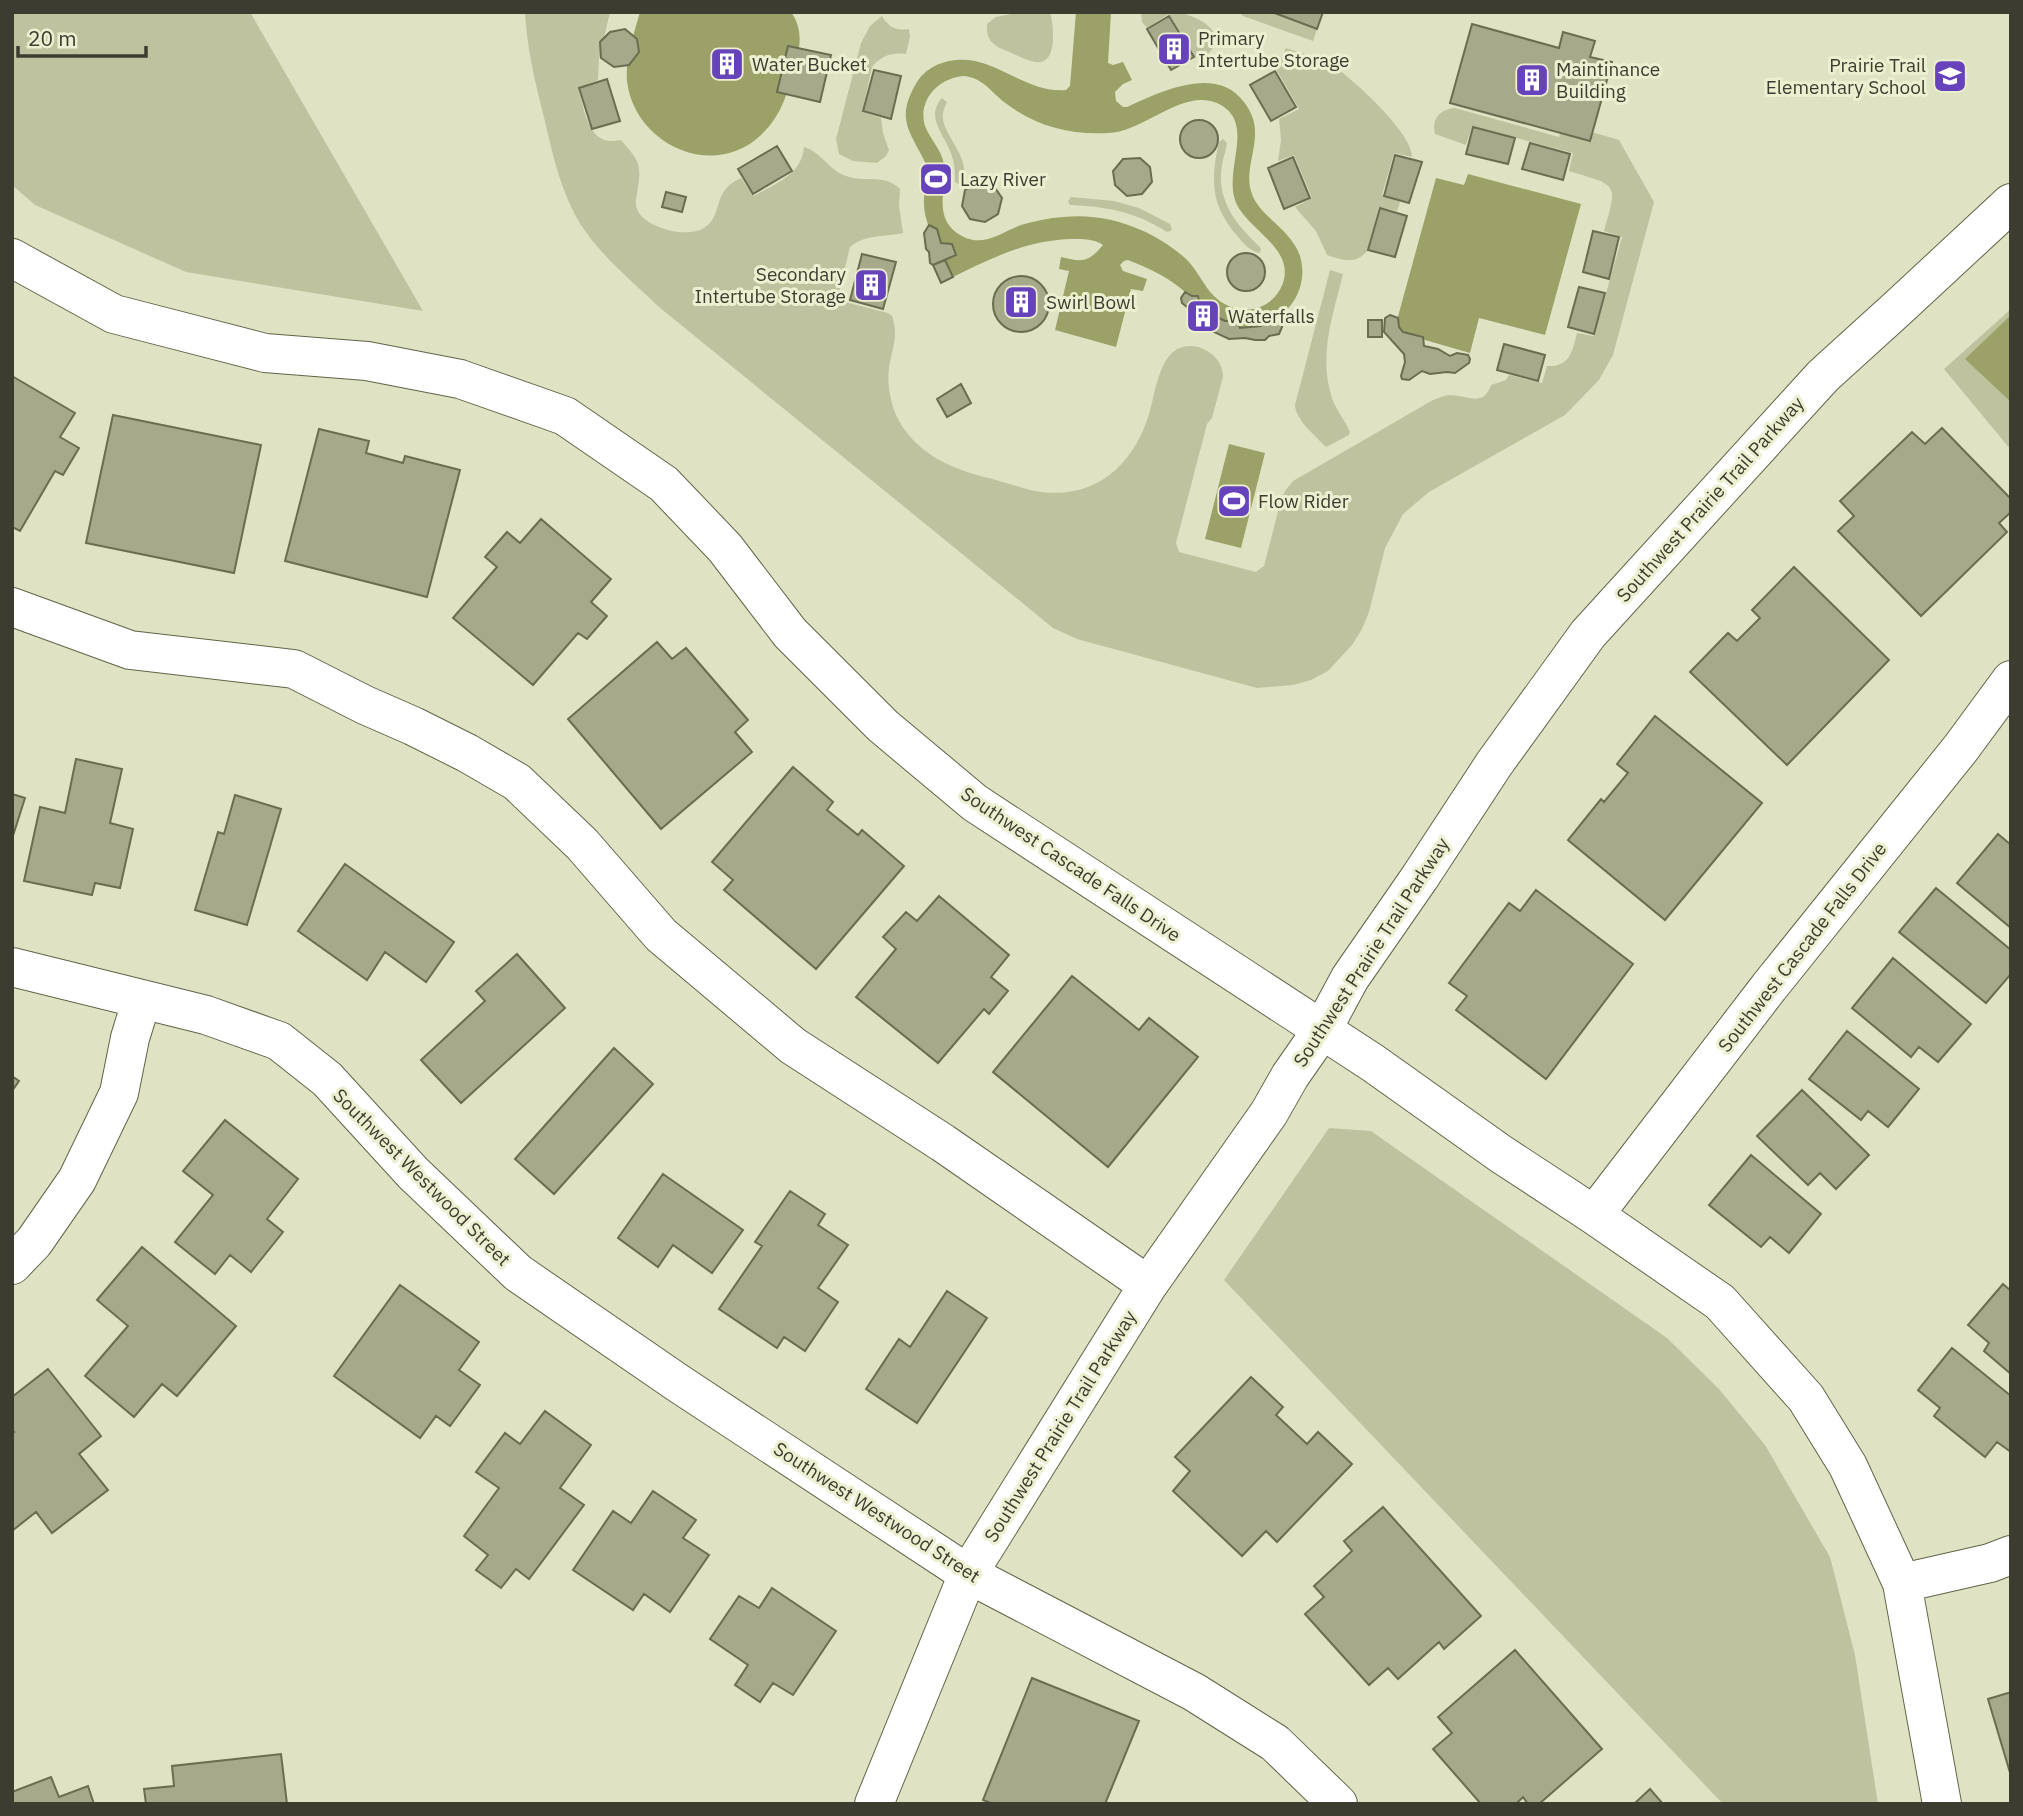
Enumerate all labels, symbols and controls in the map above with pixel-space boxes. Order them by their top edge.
scale bar [18,14,145,58]
text: 20 m [28,24,77,52]
place label: Primary Intertube Storage [1198,26,1350,72]
building icon: Primary Intertube Storage [1155,30,1193,68]
building icon: Water Bucket [708,45,746,83]
place label: Water Bucket [752,52,867,76]
place label: Prairie Trail Elementary School [1766,53,1926,99]
place label: Maintinance Building [1556,57,1660,103]
school or university icon: Prairie Trail Elementary School [1931,57,1969,95]
building icon: Maintinance Building [1513,61,1551,99]
sports icon: Lazy River [917,160,955,198]
place label: Lazy River [960,167,1046,191]
place label: Secondary Intertube Storage [694,262,847,308]
building icon: Secondary Intertube Storage [852,266,890,304]
building icon: Swirl Bowl [1002,283,1040,321]
place label: Swirl Bowl [1046,290,1136,314]
building icon: Waterfalls [1184,297,1222,335]
place label: Waterfalls [1228,304,1315,328]
street label: Southwest Prairie Trail Parkway [1611,391,1809,607]
sports icon: Flow Rider [1215,482,1253,520]
place label: Flow Rider [1258,489,1349,513]
street label: Southwest Cascade Falls Drive [957,781,1185,947]
street label: Southwest Prairie Trail Parkway [1288,832,1455,1071]
street label: Southwest Cascade Falls Drive [1713,837,1891,1057]
street label: Southwest Westwood Street [328,1083,516,1271]
street label: Southwest Prairie Trail Parkway [979,1305,1142,1546]
street label: Southwest Westwood Street [769,1436,985,1588]

